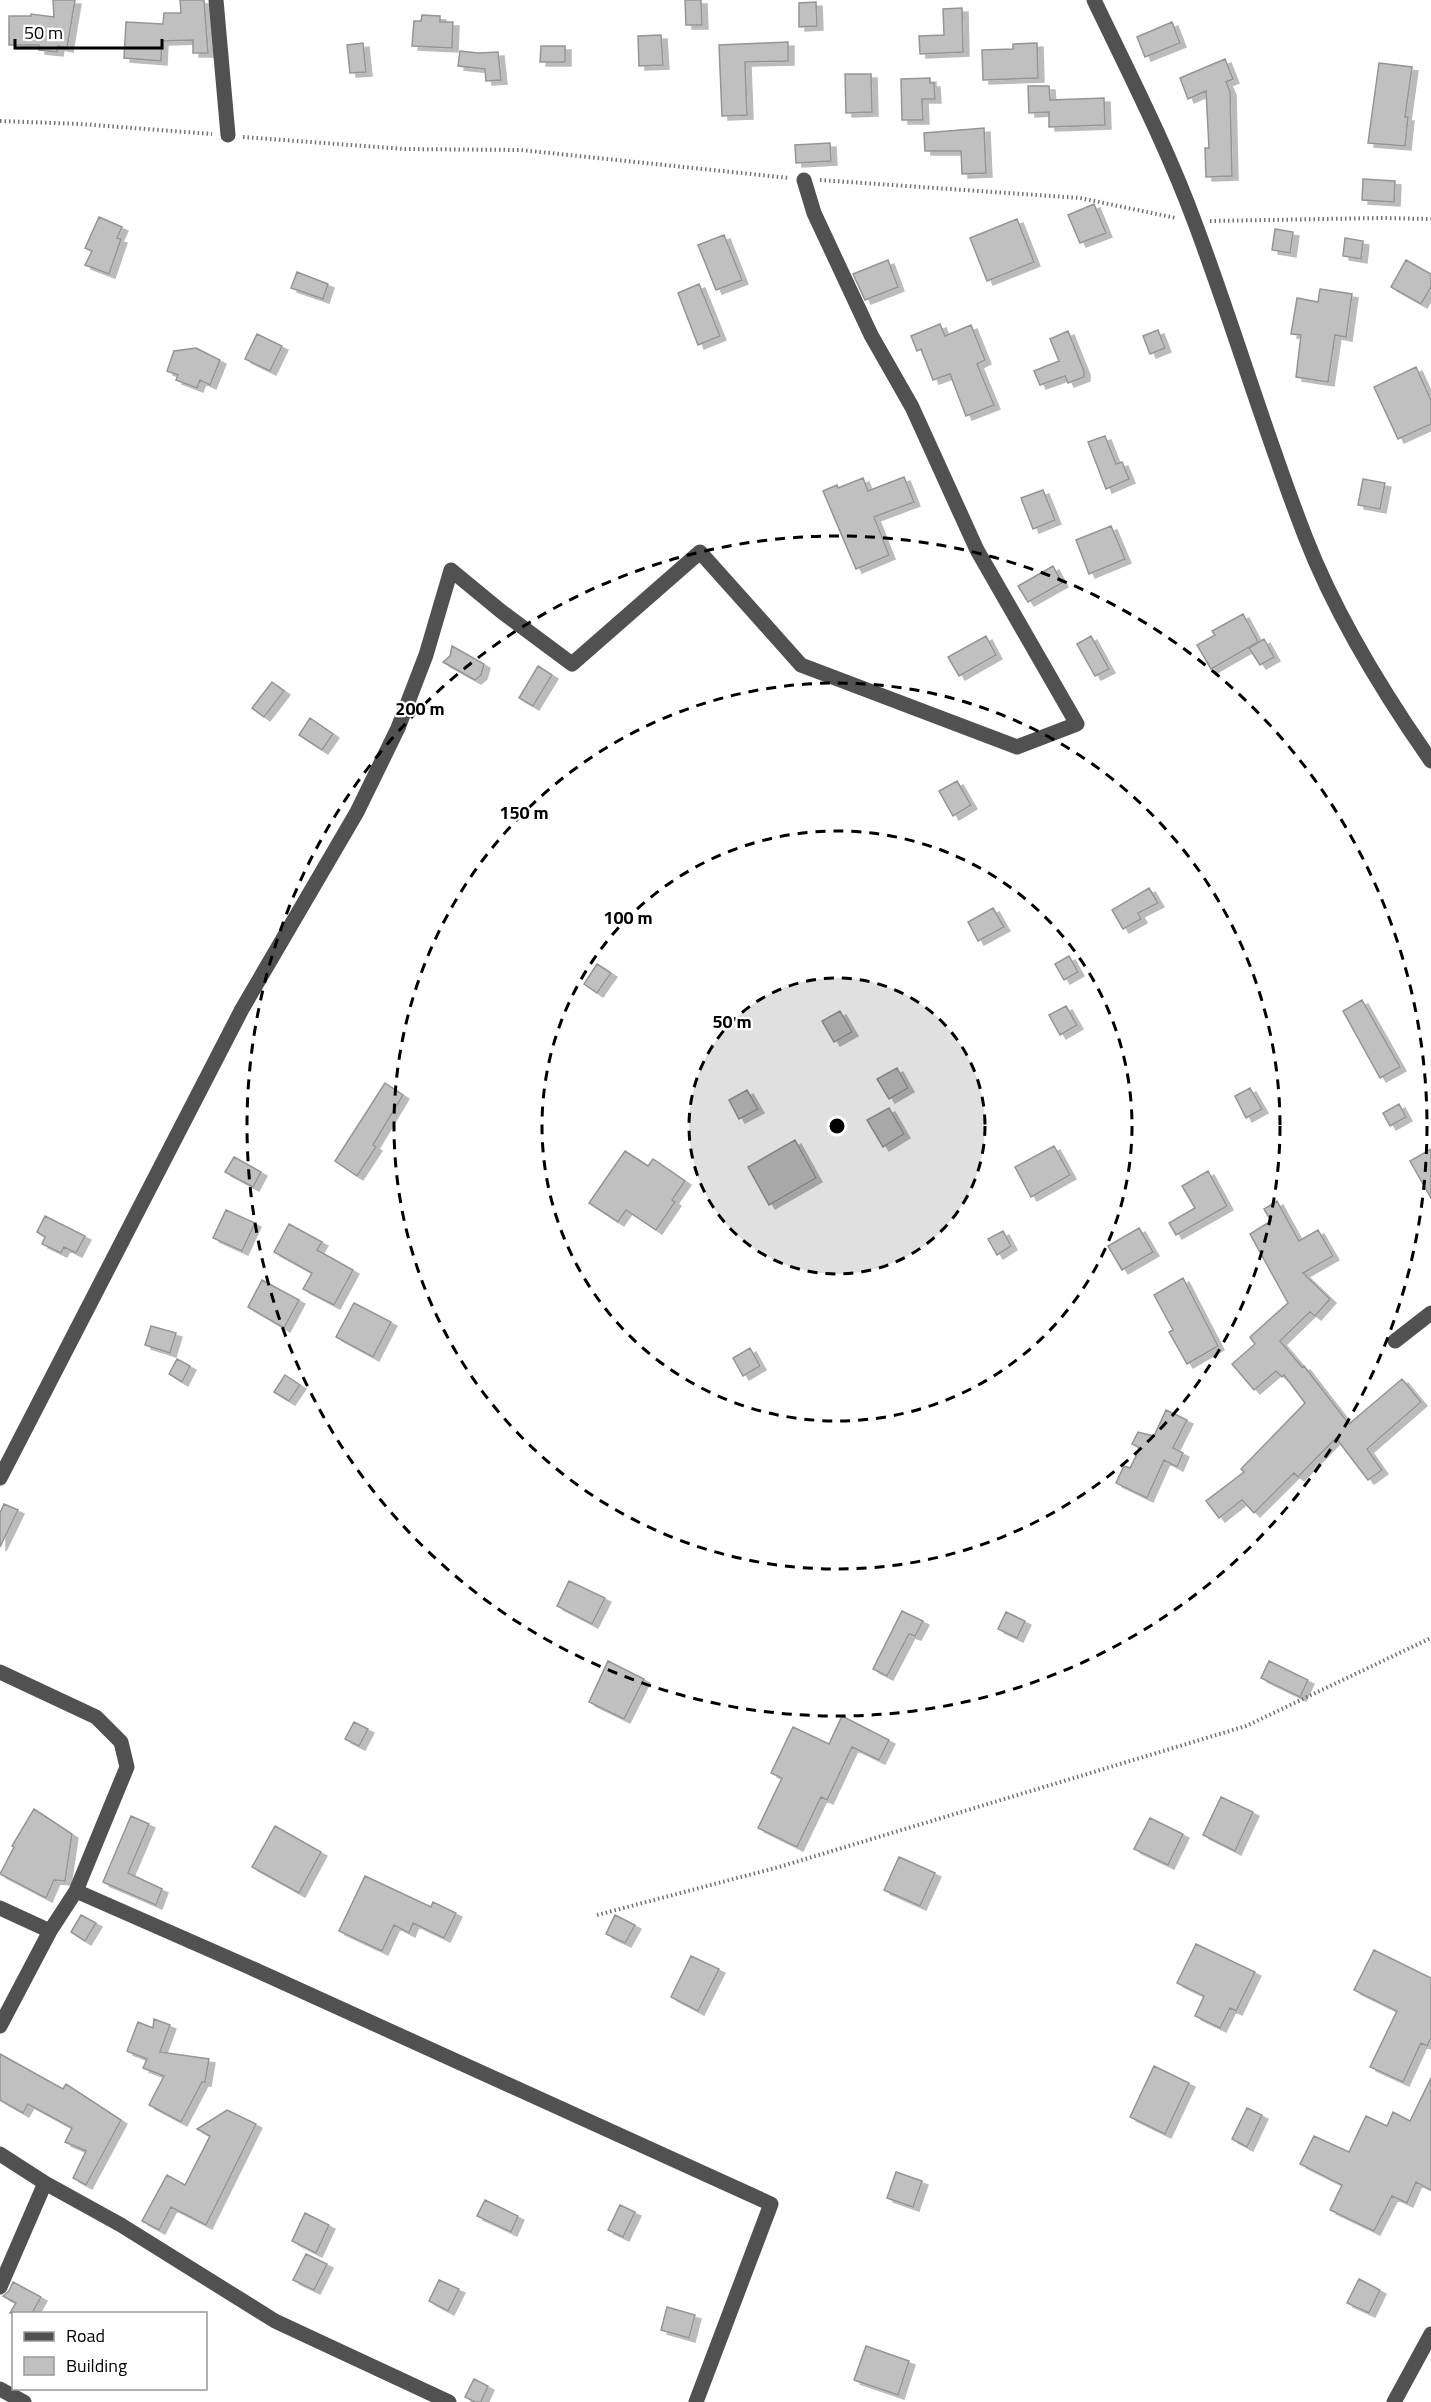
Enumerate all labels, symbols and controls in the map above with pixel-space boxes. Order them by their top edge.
scale bar [15,12,162,50]
text: 50 m [24,19,63,46]
text: 200 m [395,695,445,722]
text: 150 m [499,799,549,826]
text: 100 m [603,904,653,931]
text: 50 m [712,1008,752,1035]
centre of rings [827,1116,847,1136]
legend [12,2312,207,2390]
text: Road [66,2322,105,2349]
text: Building [66,2352,127,2379]

